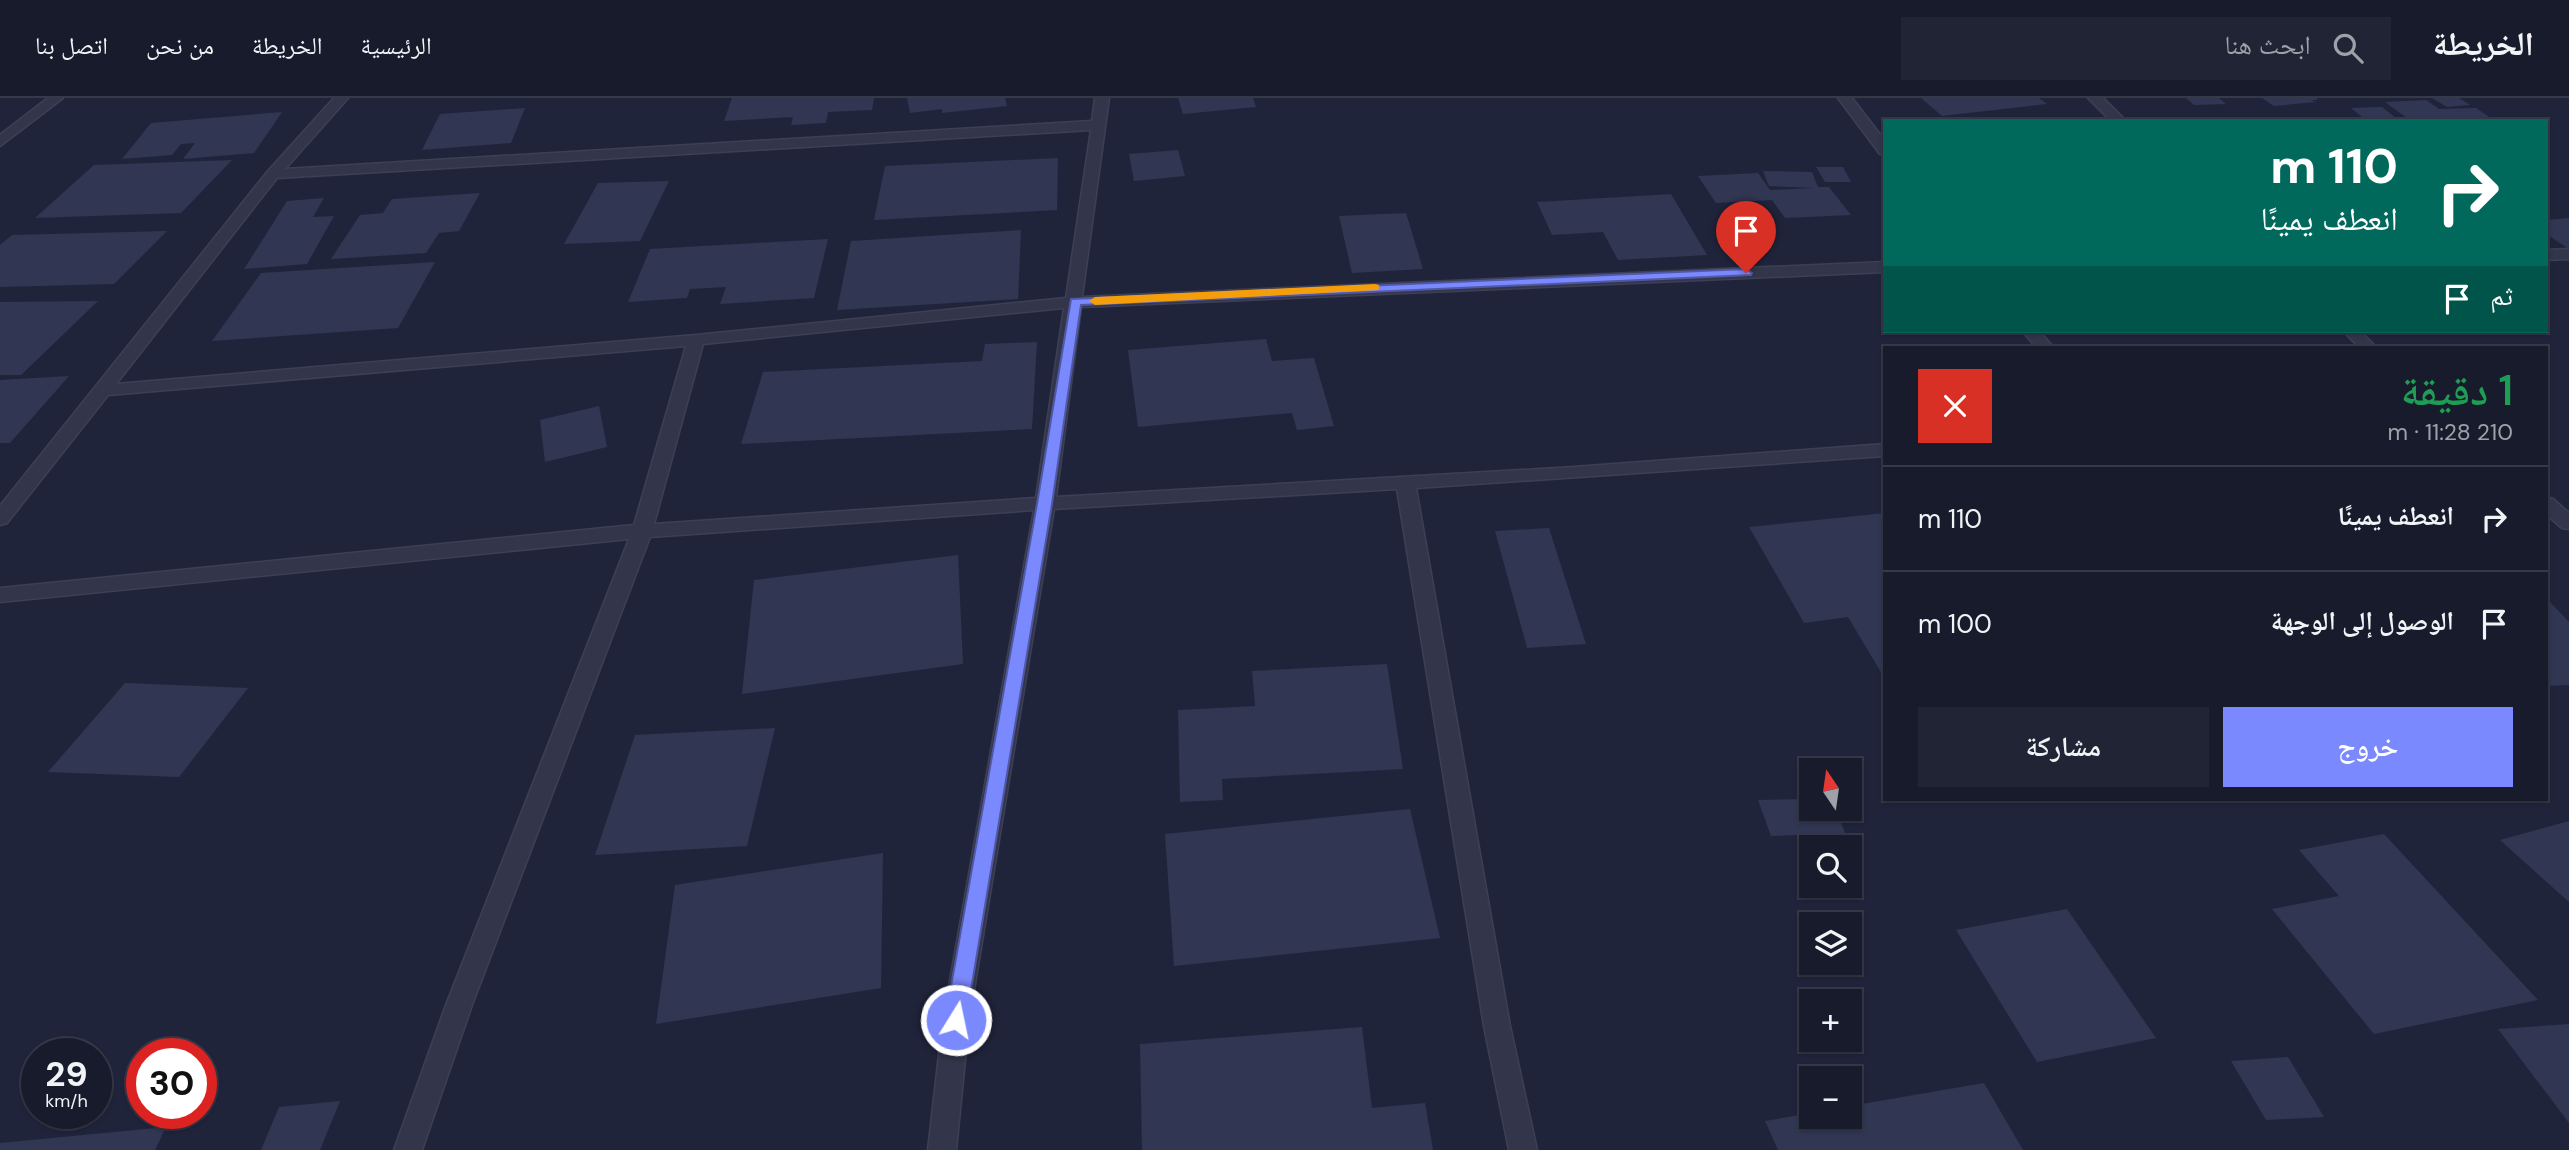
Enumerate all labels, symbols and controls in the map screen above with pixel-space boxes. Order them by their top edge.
search box [1901,17,2391,80]
text: الخريطة [2433,22,2534,65]
text: ابحث هنا [2225,28,2311,62]
icon: search [2329,29,2367,67]
text: اتصل بنا [35,30,108,61]
text: من نحن [146,30,214,61]
text: الخريطة [252,30,323,61]
text: الرئيسية [361,30,432,61]
text: 110 m [2270,134,2398,198]
icon: right [2422,147,2513,238]
text: انعطف يمينًا [2260,198,2398,240]
pin [1716,201,1776,273]
icon: arrive [1727,212,1765,250]
text: ثم [2490,279,2513,313]
icon: arrive [2438,280,2476,318]
text: 1 دقيقة [2401,363,2513,418]
button: close [1918,369,1992,443]
text: 210 m · 11:28 [2388,417,2513,447]
text: انعطف يمينًا [2338,499,2454,533]
icon: right [2475,500,2513,538]
text: 110 m [1918,502,1982,536]
text: الوصول إلى الوجهة [2271,604,2454,638]
icon: arrive [2475,605,2513,643]
text: 100 m [1918,607,1992,641]
button: مشاركة [1918,707,2209,787]
button: خروج [2223,707,2513,787]
north arrow [1799,758,1862,821]
map controls [1799,758,1862,1129]
button: search [1799,835,1862,898]
button: layers [1799,912,1862,975]
position arrow [919,983,993,1057]
button: + [1799,989,1862,1052]
speed limit sign: 30 [126,1038,217,1129]
text: 29 [45,1051,88,1097]
button: − [1799,1066,1862,1129]
text: km/h [45,1089,88,1113]

